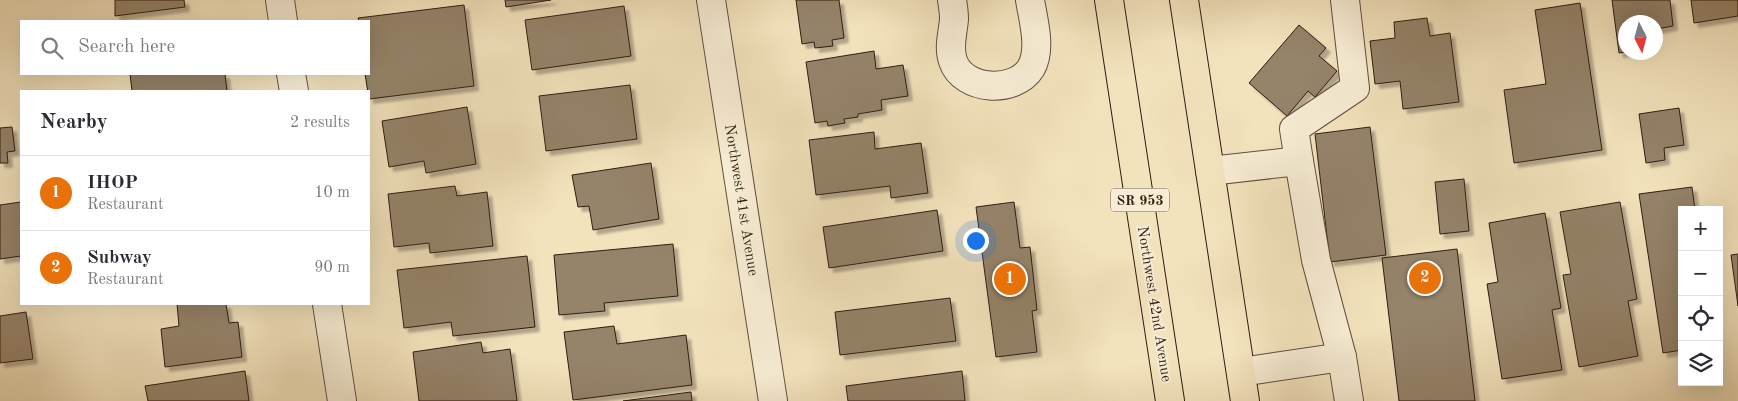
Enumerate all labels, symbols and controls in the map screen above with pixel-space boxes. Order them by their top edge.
north arrow [1618,15,1663,60]
search box [20,20,370,75]
icon: search [38,34,66,62]
text: Search here [78,38,175,57]
text: Nearby [40,112,108,133]
text: 2 results [290,115,350,131]
street label: Northwest 41st Avenue [721,123,760,277]
text: IHOP [87,174,138,193]
text: 1 [51,185,61,201]
text: 10 m [314,185,350,201]
road number: SR 953 [1111,188,1169,212]
text: Restaurant [87,197,164,213]
map controls [1678,206,1723,386]
button: + [1678,206,1723,251]
street label: Northwest 42nd Avenue [1134,225,1173,383]
your location [963,228,989,254]
text: Subway [87,249,152,268]
button: − [1678,251,1723,296]
pin: 2 [1409,259,1441,297]
text: 2 [51,260,61,276]
text: 90 m [314,260,350,276]
pin: 1 [994,260,1026,298]
text: Restaurant [87,272,164,288]
button: locate [1678,296,1723,341]
button: layers [1678,341,1723,386]

